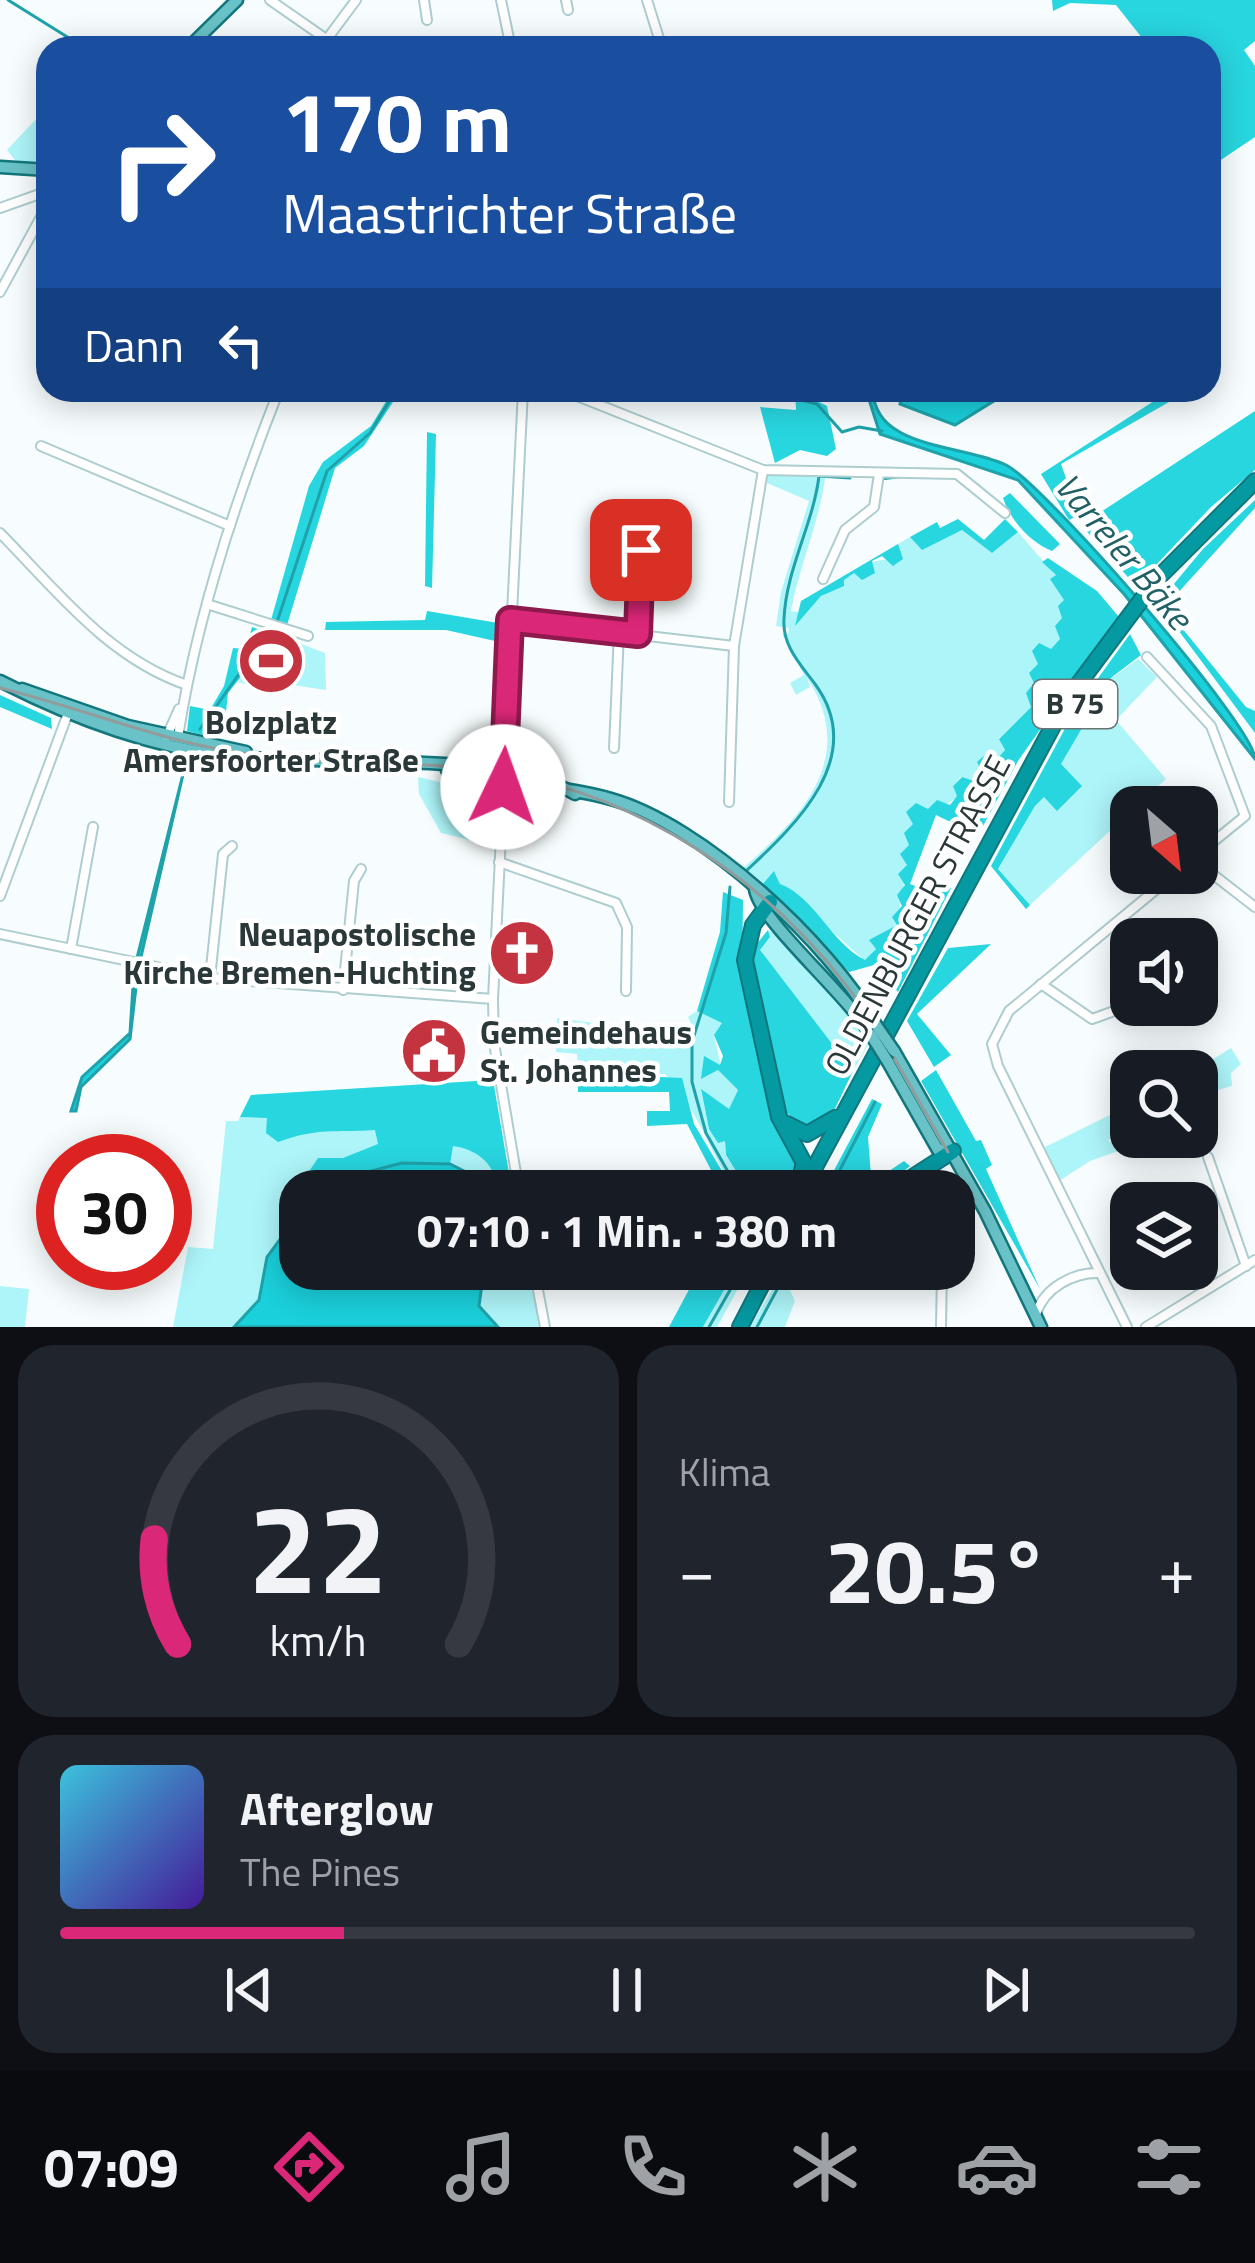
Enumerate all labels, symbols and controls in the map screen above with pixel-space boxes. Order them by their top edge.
text: 170 m [282,57,512,185]
icon: right [84,84,240,240]
text: Maastrichter Straße [282,172,737,254]
text: Dann [84,311,184,379]
icon: left [208,312,274,378]
water label: Varreler Bäke [1042,460,1208,643]
pin [590,499,692,601]
icon: arrive [608,517,674,583]
sports icon: Bolzplatz Amersfoorter Straße [236,626,306,696]
road number: B 75 [1033,680,1117,728]
place label: Bolzplatz Amersfoorter Straße [123,697,419,785]
position arrow [440,724,566,850]
street label: OLDENBURGER STRASSE [811,746,1023,1084]
north arrow [1110,786,1218,894]
map controls [1110,786,1218,1290]
place label: Neuapostolische Kirche Bremen-Huchting [123,909,476,997]
church icon: Neuapostolische Kirche Bremen-Huchting [487,918,557,988]
button: sound [1110,918,1218,1026]
place label: Gemeindehaus St. Johannes [480,1007,692,1095]
public building icon: Gemeindehaus St. Johannes [399,1016,469,1086]
button: search [1110,1050,1218,1158]
speed limit sign: 30 [36,1134,192,1290]
button: layers [1110,1182,1218,1290]
text: 07:10 · 1 Min. · 380 m [417,1196,837,1264]
text: Klima [679,1442,770,1501]
text: 22 [248,1452,388,1641]
text: 20.5° [824,1501,1049,1638]
text: − [679,1519,715,1620]
text: + [1158,1519,1195,1620]
text: km/h [270,1607,367,1673]
text: Afterglow [240,1774,434,1842]
text: The Pines [240,1842,400,1901]
icon: previous [216,1957,282,2023]
icon: pause [594,1957,660,2023]
icon: next [973,1957,1039,2023]
icon: directions [267,2125,351,2209]
icon: music [439,2125,523,2209]
icon: phone [611,2125,695,2209]
icon: climate [783,2125,867,2209]
icon: car [955,2125,1039,2209]
icon: filters [1127,2125,1211,2209]
text: 07:09 [44,2126,179,2208]

